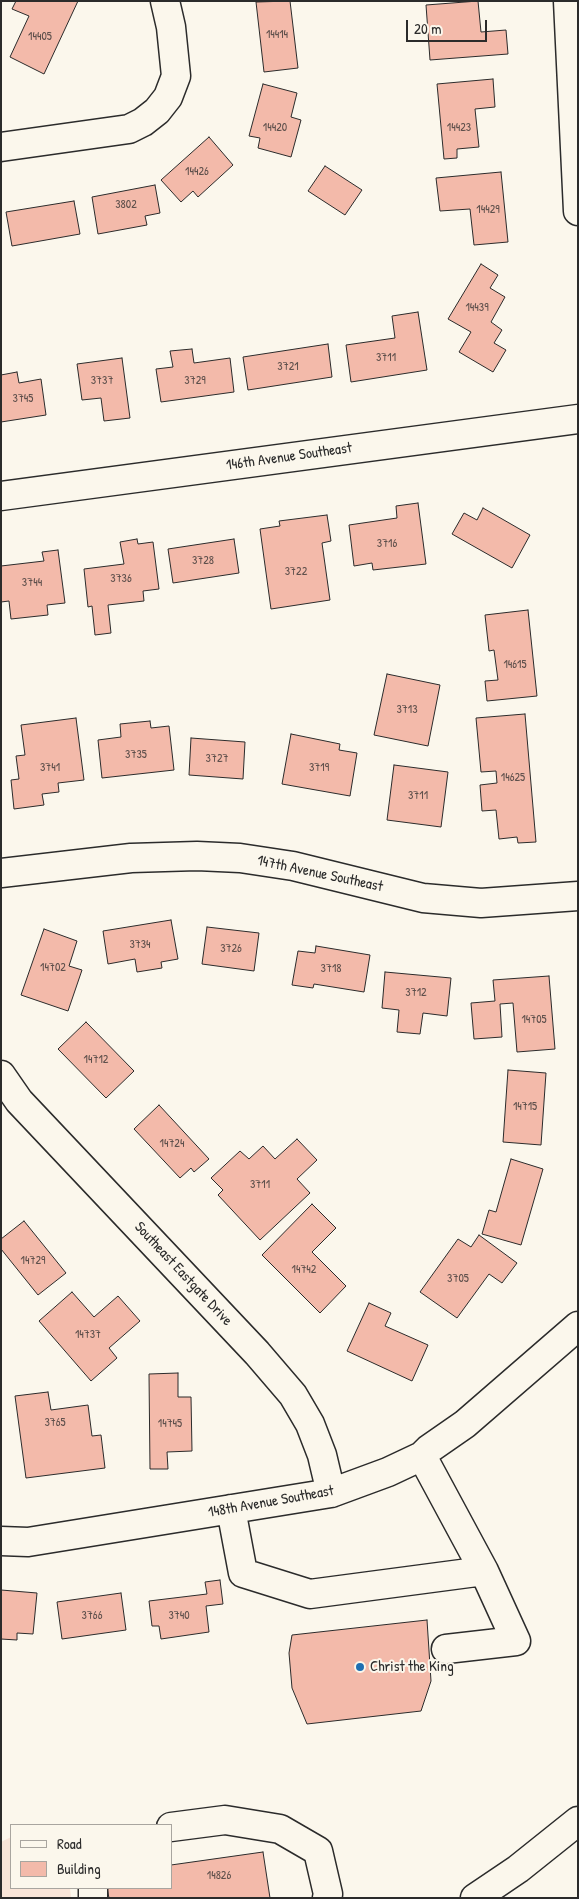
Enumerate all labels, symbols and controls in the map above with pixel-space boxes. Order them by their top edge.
scale bar [409,10,490,42]
text: 20 m [414,18,441,39]
house number: 14414 [266,28,288,42]
house number: 14405 [28,30,52,44]
house number: 14420 [263,121,287,135]
house number: 14423 [447,121,471,135]
house number: 14426 [185,165,209,179]
house number: 3802 [115,198,137,212]
house number: 14429 [476,203,500,217]
house number: 14439 [465,301,489,315]
house number: 3711 [376,351,396,365]
house number: 3721 [277,360,299,374]
house number: 3737 [91,374,113,388]
house number: 3729 [184,374,206,388]
house number: 3745 [13,392,33,406]
street label: 146th Avenue Southeast [225,439,353,475]
house number: 3716 [377,537,397,551]
house number: 3728 [192,554,214,568]
house number: 3722 [285,565,307,579]
house number: 3736 [110,572,132,586]
house number: 3744 [22,576,42,590]
house number: 14615 [503,658,527,672]
house number: 3713 [396,703,418,717]
house number: 3735 [125,748,147,762]
house number: 3727 [206,752,228,766]
house number: 3741 [40,761,60,775]
house number: 3719 [309,761,329,775]
house number: 14625 [501,771,525,785]
house number: 3711 [408,789,428,803]
street label: 147th Avenue Southeast [255,852,385,896]
house number: 3734 [129,938,151,952]
house number: 3726 [220,942,242,956]
house number: 14702 [40,961,66,975]
house number: 3718 [321,962,341,976]
house number: 3712 [405,986,427,1000]
house number: 14705 [521,1013,547,1027]
house number: 14712 [84,1053,108,1067]
house number: 14715 [513,1100,537,1114]
house number: 14724 [160,1137,184,1151]
house number: 3711 [250,1178,270,1192]
street label: Southeast Eastgate Drive [130,1218,236,1330]
house number: 14729 [21,1254,45,1268]
house number: 14742 [292,1263,316,1277]
house number: 3705 [447,1272,469,1286]
house number: 14737 [75,1328,101,1342]
house number: 3765 [44,1416,66,1430]
house number: 14745 [158,1417,182,1431]
street label: 148th Avenue Southeast [207,1482,335,1522]
house number: 3766 [82,1609,102,1623]
house number: 3740 [168,1609,190,1623]
place label: Christ the King [370,1658,454,1676]
marker: Christ the King [354,1661,366,1673]
legend [10,1824,172,1889]
text: Road [57,1833,82,1854]
text: Building [57,1858,101,1879]
house number: 14826 [207,1869,231,1883]

